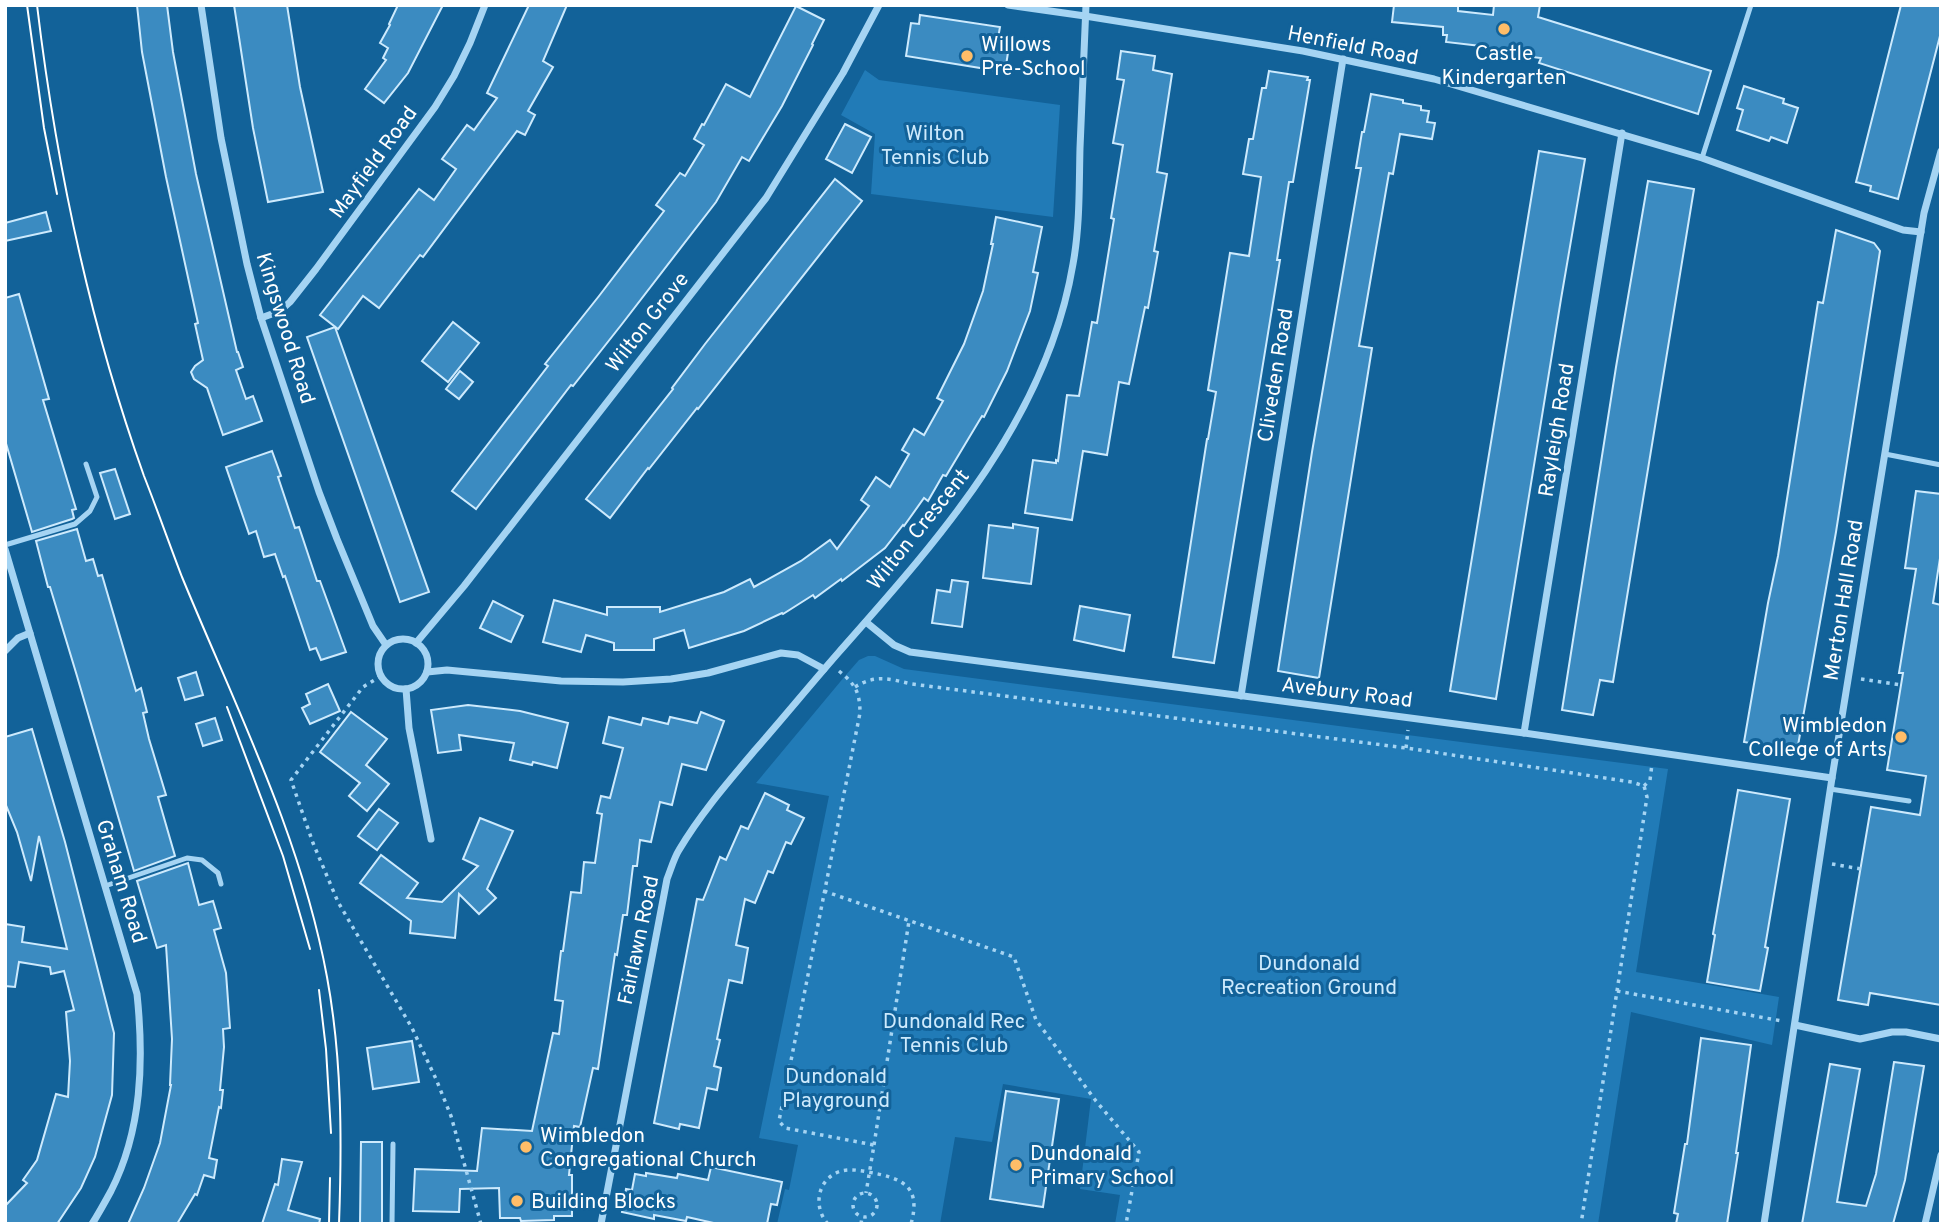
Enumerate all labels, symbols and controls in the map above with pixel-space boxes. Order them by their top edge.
street label: Henfield Road [1285,21,1420,72]
marker: Castle Kindergarten [1496,21,1512,37]
place label: Willows Pre-School [981,32,1086,83]
place label: Castle Kindergarten [1441,41,1567,92]
marker: Willows Pre-School [959,48,975,64]
street label: Mayfield Road [324,101,424,225]
park label: Wilton Tennis Club [881,121,989,172]
street label: Kingswood Road [249,249,320,407]
street label: Wilton Grove [601,267,696,379]
street label: Cliveden Road [1253,306,1300,444]
street label: Rayleigh Road [1534,361,1581,499]
street label: Wilton Crescent [862,464,976,596]
street label: Merton Hall Road [1818,518,1871,683]
street label: Avebury Road [1280,672,1414,715]
place label: Wimbledon College of Arts [1748,713,1887,764]
marker: Wimbledon College of Arts [1893,729,1909,745]
street label: Graham Road [89,816,152,947]
street label: Fairlawn Road [613,873,666,1007]
park label: Dundonald Recreation Ground [1221,951,1397,1002]
park label: Dundonald Rec Tennis Club [883,1009,1025,1060]
park label: Dundonald Playground [782,1064,890,1115]
place label: Wimbledon Congregational Church [540,1123,757,1174]
marker: Wimbledon Congregational Church [518,1139,534,1155]
place label: Dundonald Primary School [1030,1141,1174,1192]
marker: Dundonald Primary School [1008,1157,1024,1173]
place label: Building Blocks [531,1189,676,1216]
marker: Building Blocks [509,1193,525,1209]

